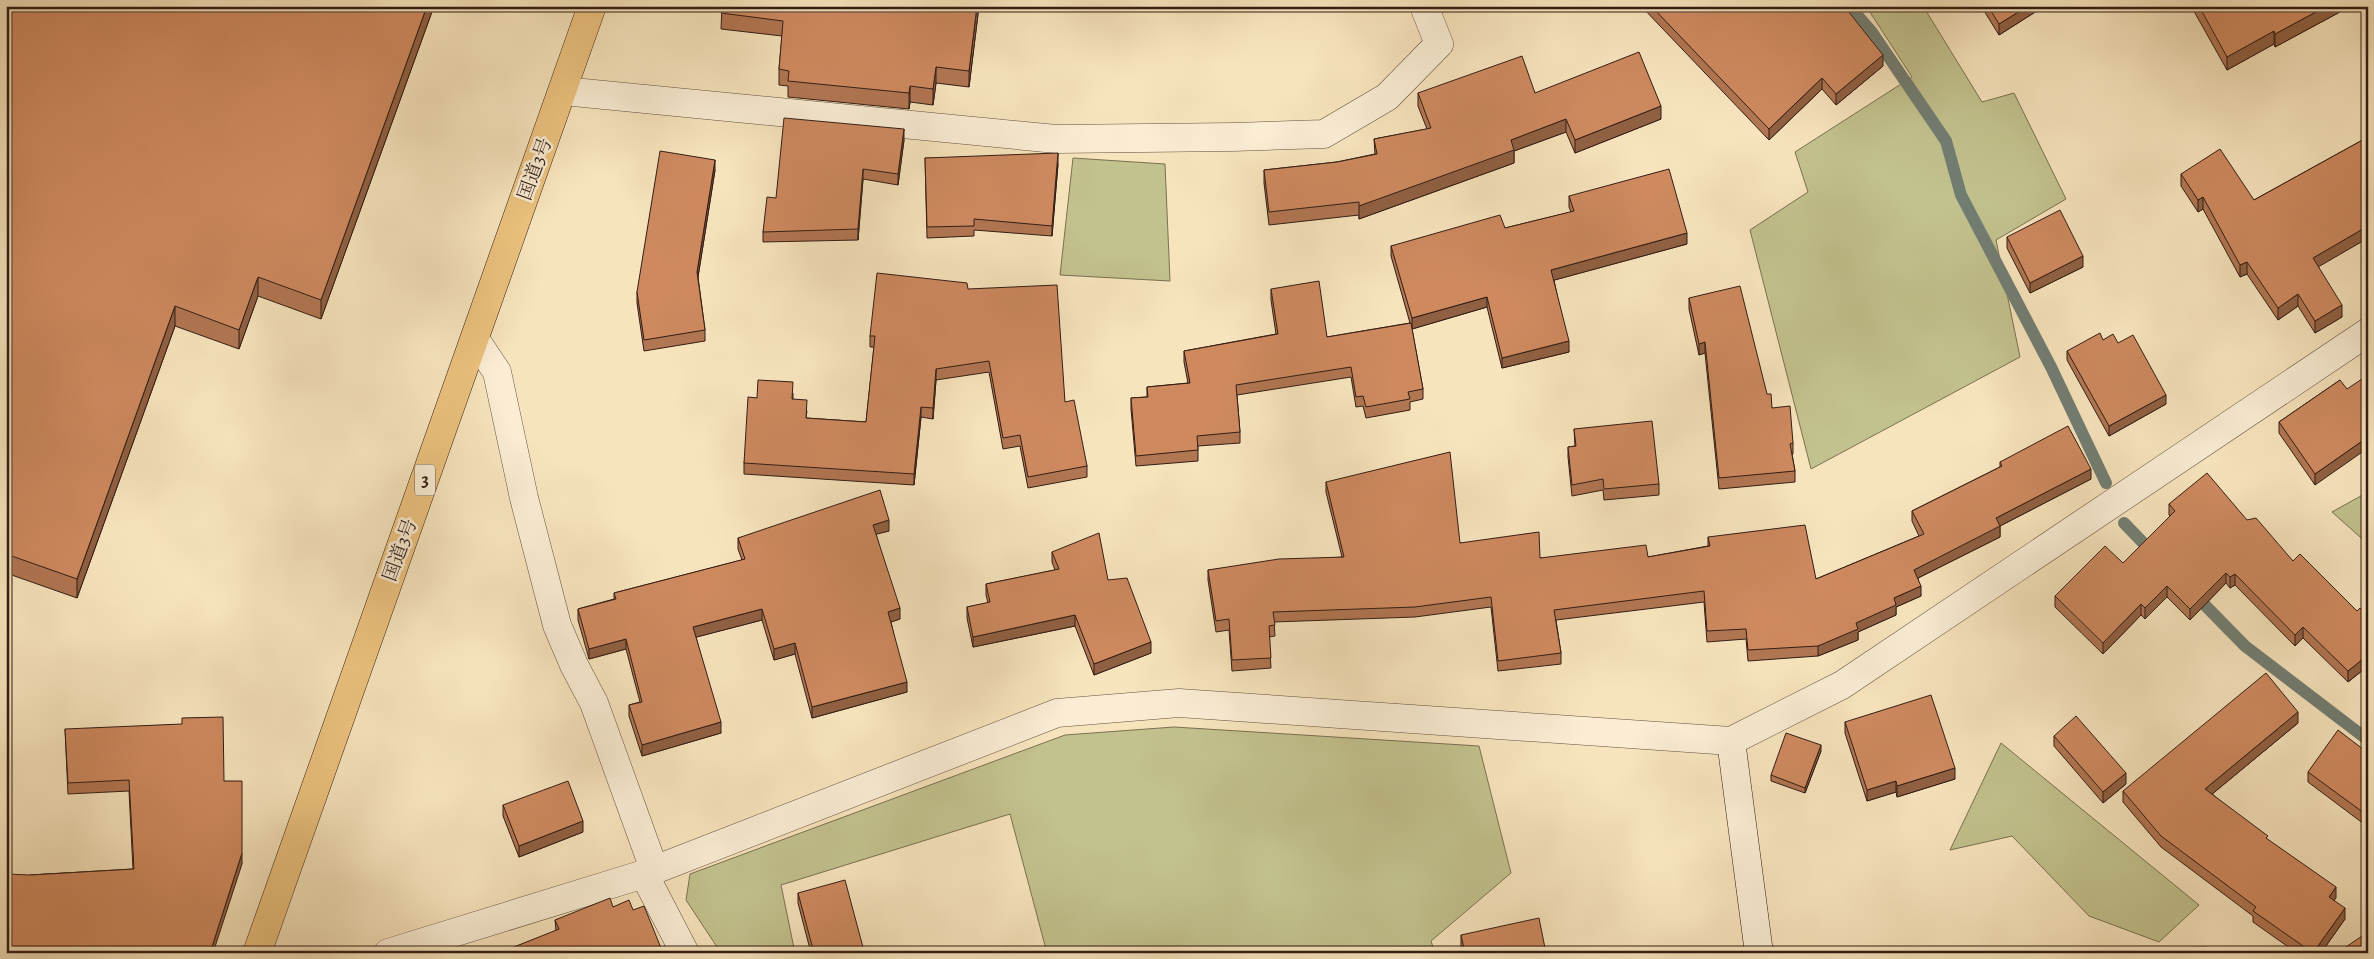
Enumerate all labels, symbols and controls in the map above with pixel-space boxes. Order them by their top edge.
street label: 国道3号 [512,134,558,204]
road number: 3 [415,464,435,496]
street label: 国道3号 [377,515,423,585]

